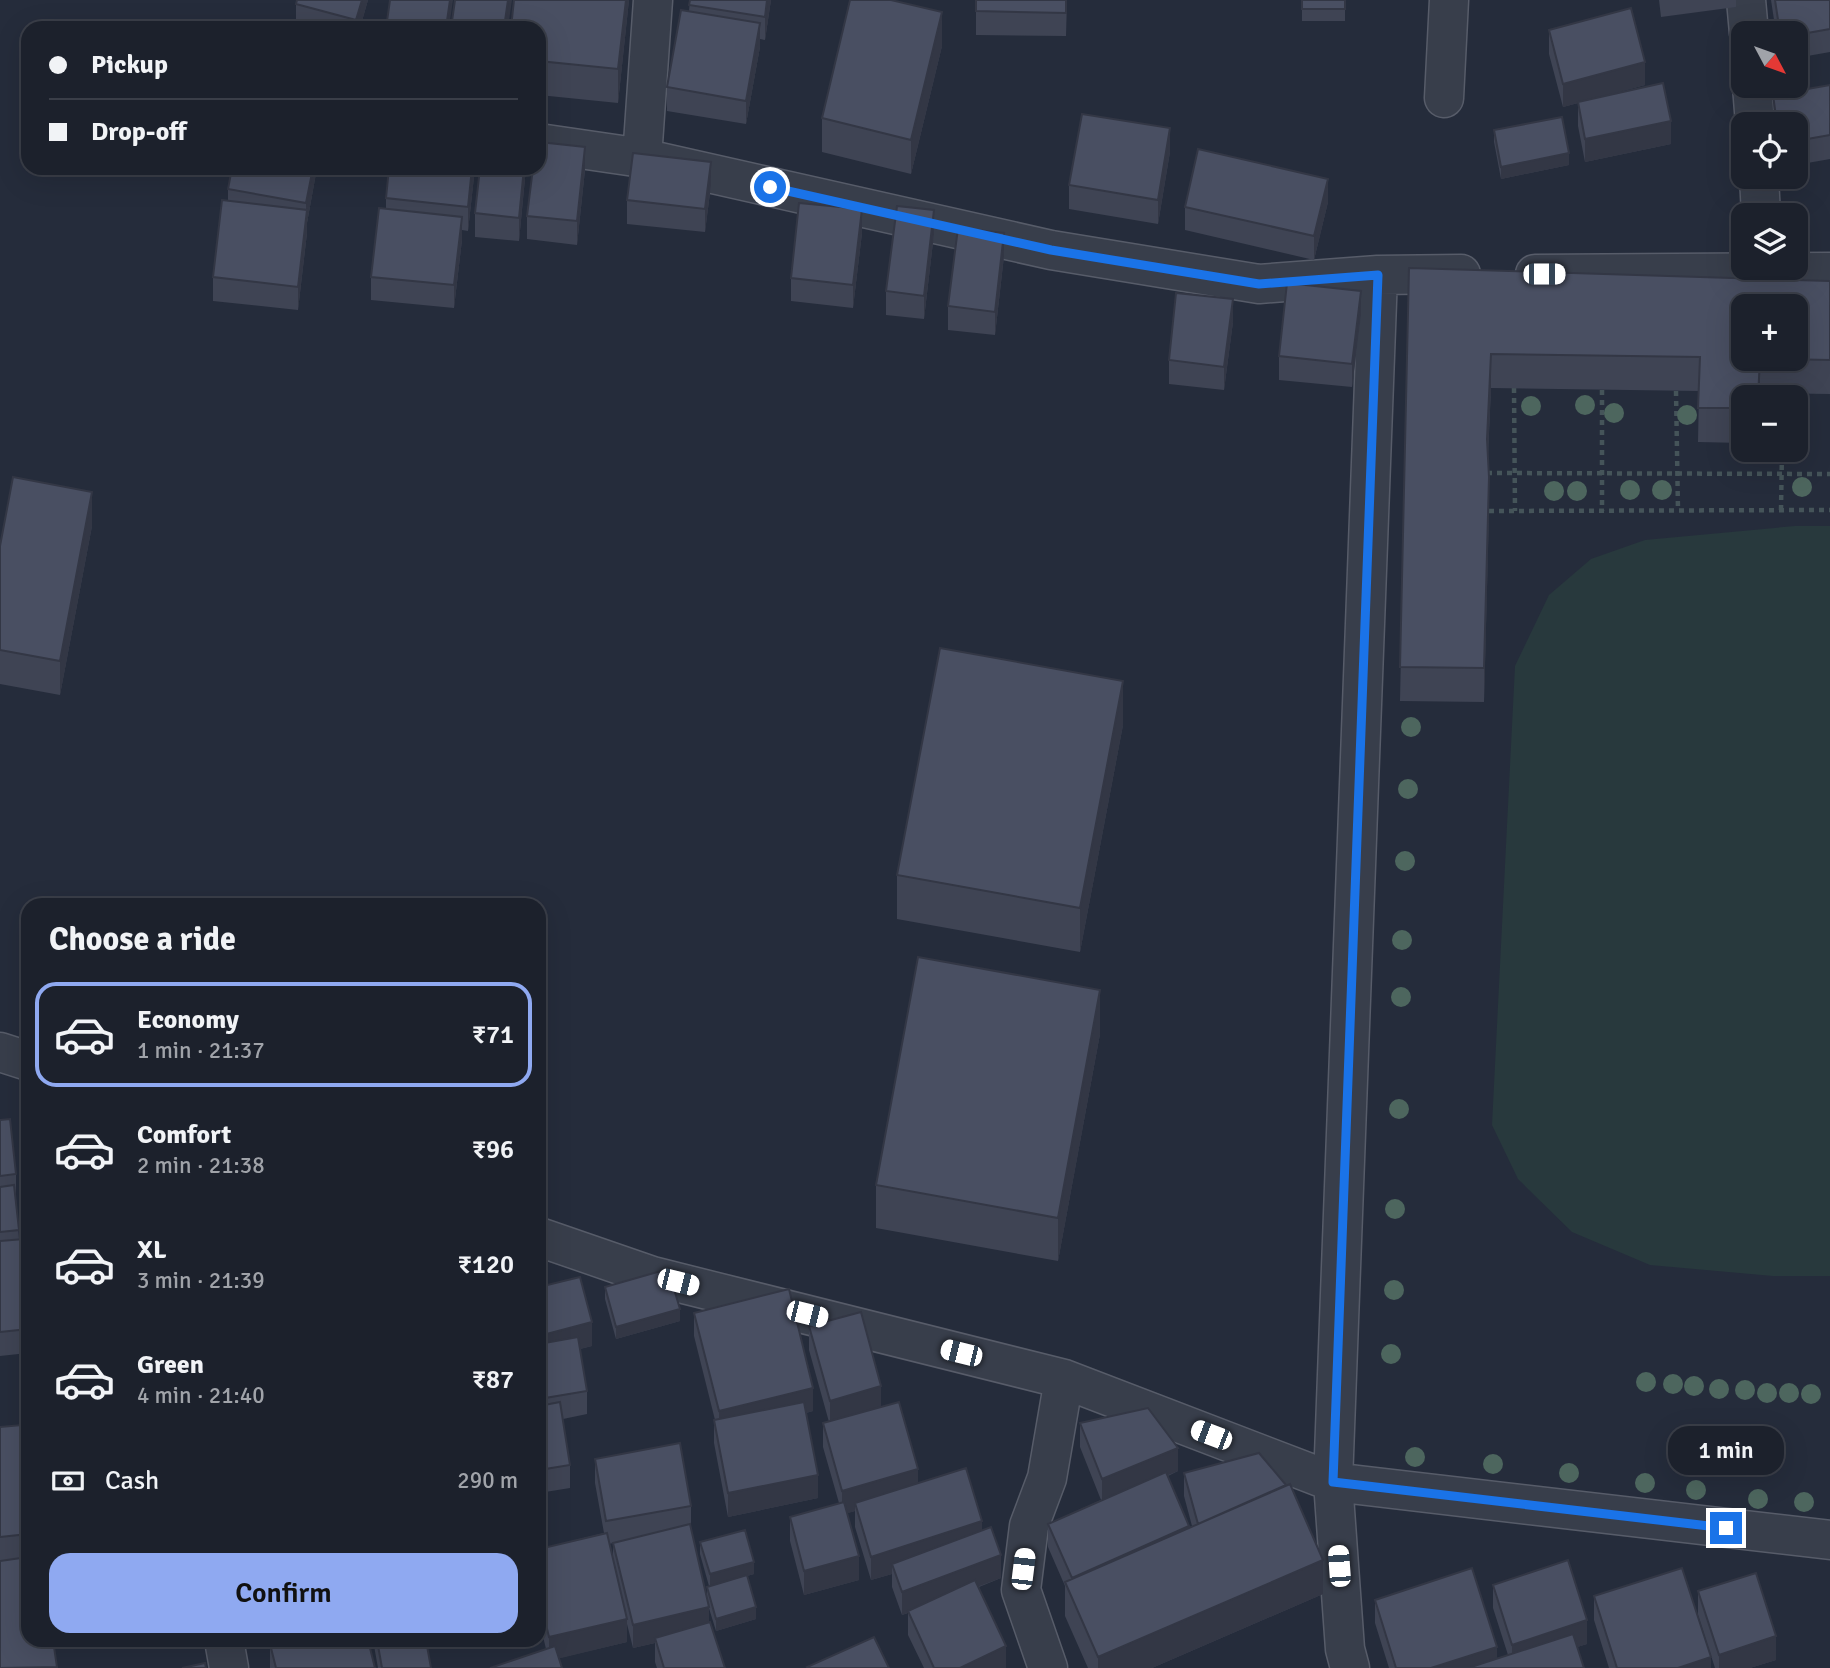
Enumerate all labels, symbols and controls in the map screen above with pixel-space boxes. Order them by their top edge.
north arrow [1731,21,1808,98]
map controls [1731,21,1808,462]
text: Pickup [91,49,168,81]
button: locate [1731,112,1808,189]
text: Drop-off [91,116,187,148]
route start [754,171,786,203]
button: layers [1731,203,1808,280]
car [1524,264,1566,285]
button: + [1731,294,1808,371]
button: − [1731,385,1808,462]
text: Choose a ride [49,920,236,959]
icon: car [53,1003,116,1066]
text: Economy [137,1004,239,1036]
text: ₹71 [472,1019,514,1051]
text: 1 min · 21:37 [137,1036,265,1065]
icon: car [53,1118,116,1181]
text: Comfort [137,1119,231,1151]
text: ₹96 [472,1134,514,1166]
text: 2 min · 21:38 [137,1151,265,1180]
icon: car [53,1233,116,1296]
text: XL [137,1234,167,1266]
text: ₹120 [458,1249,514,1281]
text: 3 min · 21:39 [137,1266,265,1295]
car [656,1267,701,1297]
car [785,1299,830,1329]
car [939,1338,984,1368]
icon: car [53,1348,116,1411]
text: Green [137,1349,204,1381]
text: ₹87 [472,1364,514,1396]
text: 4 min · 21:40 [137,1381,265,1410]
car [1188,1418,1235,1452]
callout: 1 min [1668,1426,1784,1476]
text: 1 min [1698,1436,1754,1465]
icon: cash [49,1462,87,1500]
text: Cash [105,1465,159,1497]
text: 290 m [457,1466,518,1495]
route end [1710,1512,1742,1544]
car [1328,1544,1351,1588]
car [1011,1547,1036,1591]
button: Confirm [49,1553,518,1633]

